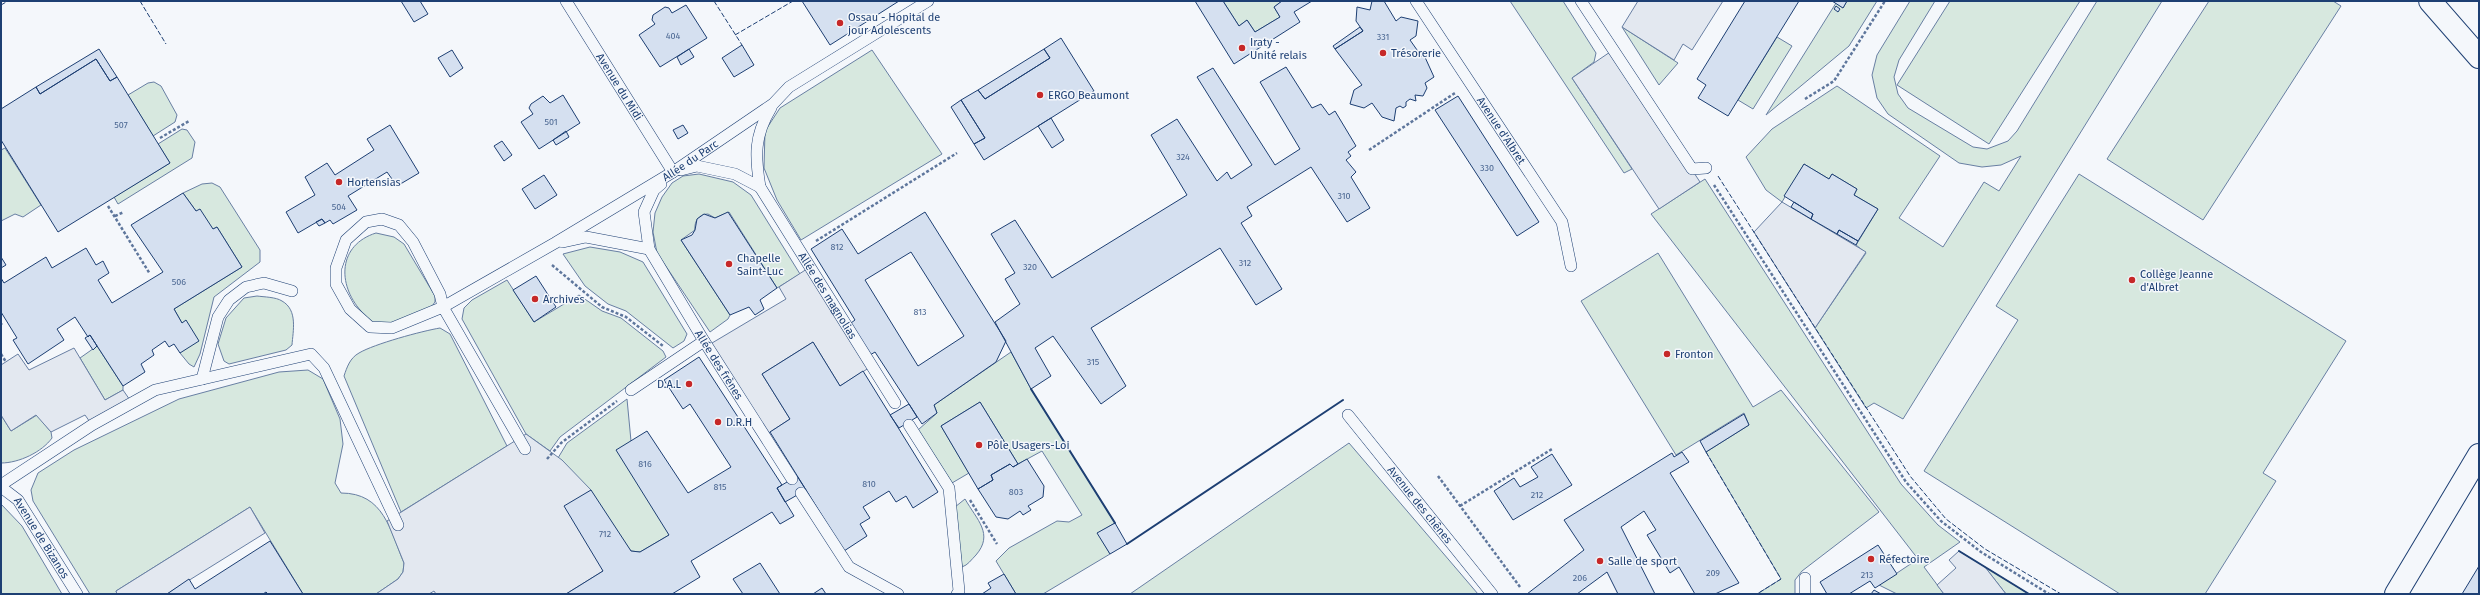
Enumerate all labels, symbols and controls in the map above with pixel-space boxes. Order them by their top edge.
place label: Ossau - Hopital de jour Adolescents [847,11,940,37]
marker: Ossau - Hopital de jour Adolescents [835,18,845,28]
house number: 404 [666,31,681,41]
house number: 331 [1377,32,1389,42]
place label: Iraty - Unité relais [1250,36,1307,62]
marker: Iraty - Unité relais [1237,43,1247,53]
place label: Trésorerie [1391,47,1441,60]
marker: Trésorerie [1378,48,1388,58]
street label: Avenue du Midi [593,51,645,123]
place label: ERGO Beaumont [1048,89,1129,102]
marker: ERGO Beaumont [1035,90,1045,100]
street label: Avenue d'Albret [1474,94,1528,167]
house number: 501 [544,117,558,127]
house number: 507 [114,120,128,130]
street label: Allée du Parc [660,137,721,184]
house number: 324 [1176,152,1190,162]
house number: 330 [1480,163,1494,173]
place label: Hortensias [347,176,401,189]
marker: Hortensias [334,177,344,187]
house number: 310 [1337,191,1351,201]
house number: 504 [332,202,346,212]
house number: 812 [830,242,844,252]
street label: Allée des magnolias [796,250,859,341]
place label: Chapelle Saint-Luc [737,252,783,278]
house number: 312 [1239,258,1251,268]
marker: Chapelle Saint-Luc [724,259,734,269]
house number: 320 [1023,262,1037,272]
place label: Collège Jeanne d'Albret [2140,268,2213,294]
marker: Collège Jeanne d'Albret [2127,275,2137,285]
house number: 506 [172,277,186,287]
place label: Archives [543,293,585,306]
marker: Archives [530,294,540,304]
house number: 813 [913,307,927,317]
street label: Allée des frènes [692,328,746,402]
place label: Fronton [1675,348,1713,361]
marker: Fronton [1662,349,1672,359]
house number: 315 [1087,357,1100,367]
place label: D.A.L [657,378,682,391]
marker: D.A.L [684,379,694,389]
place label: D.R.H [726,416,752,429]
marker: D.R.H [713,417,723,427]
place label: Pôle Usagers-Loi [987,439,1070,452]
marker: Pôle Usagers-Loi [974,440,984,450]
house number: 816 [638,459,652,469]
street label: Avenue des chênes [1385,464,1455,546]
house number: 810 [862,479,876,489]
house number: 815 [713,482,727,492]
house number: 803 [1009,487,1023,497]
house number: 212 [1531,490,1543,500]
street label: Avenue de Bizanos [11,495,72,581]
house number: 712 [599,529,611,539]
place label: Réfectoire [1879,553,1930,566]
marker: Réfectoire [1866,554,1876,564]
place label: Salle de sport [1608,555,1677,568]
marker: Salle de sport [1595,556,1605,566]
house number: 209 [1706,568,1720,578]
house number: 213 [1861,570,1873,580]
house number: 206 [1573,573,1587,583]

